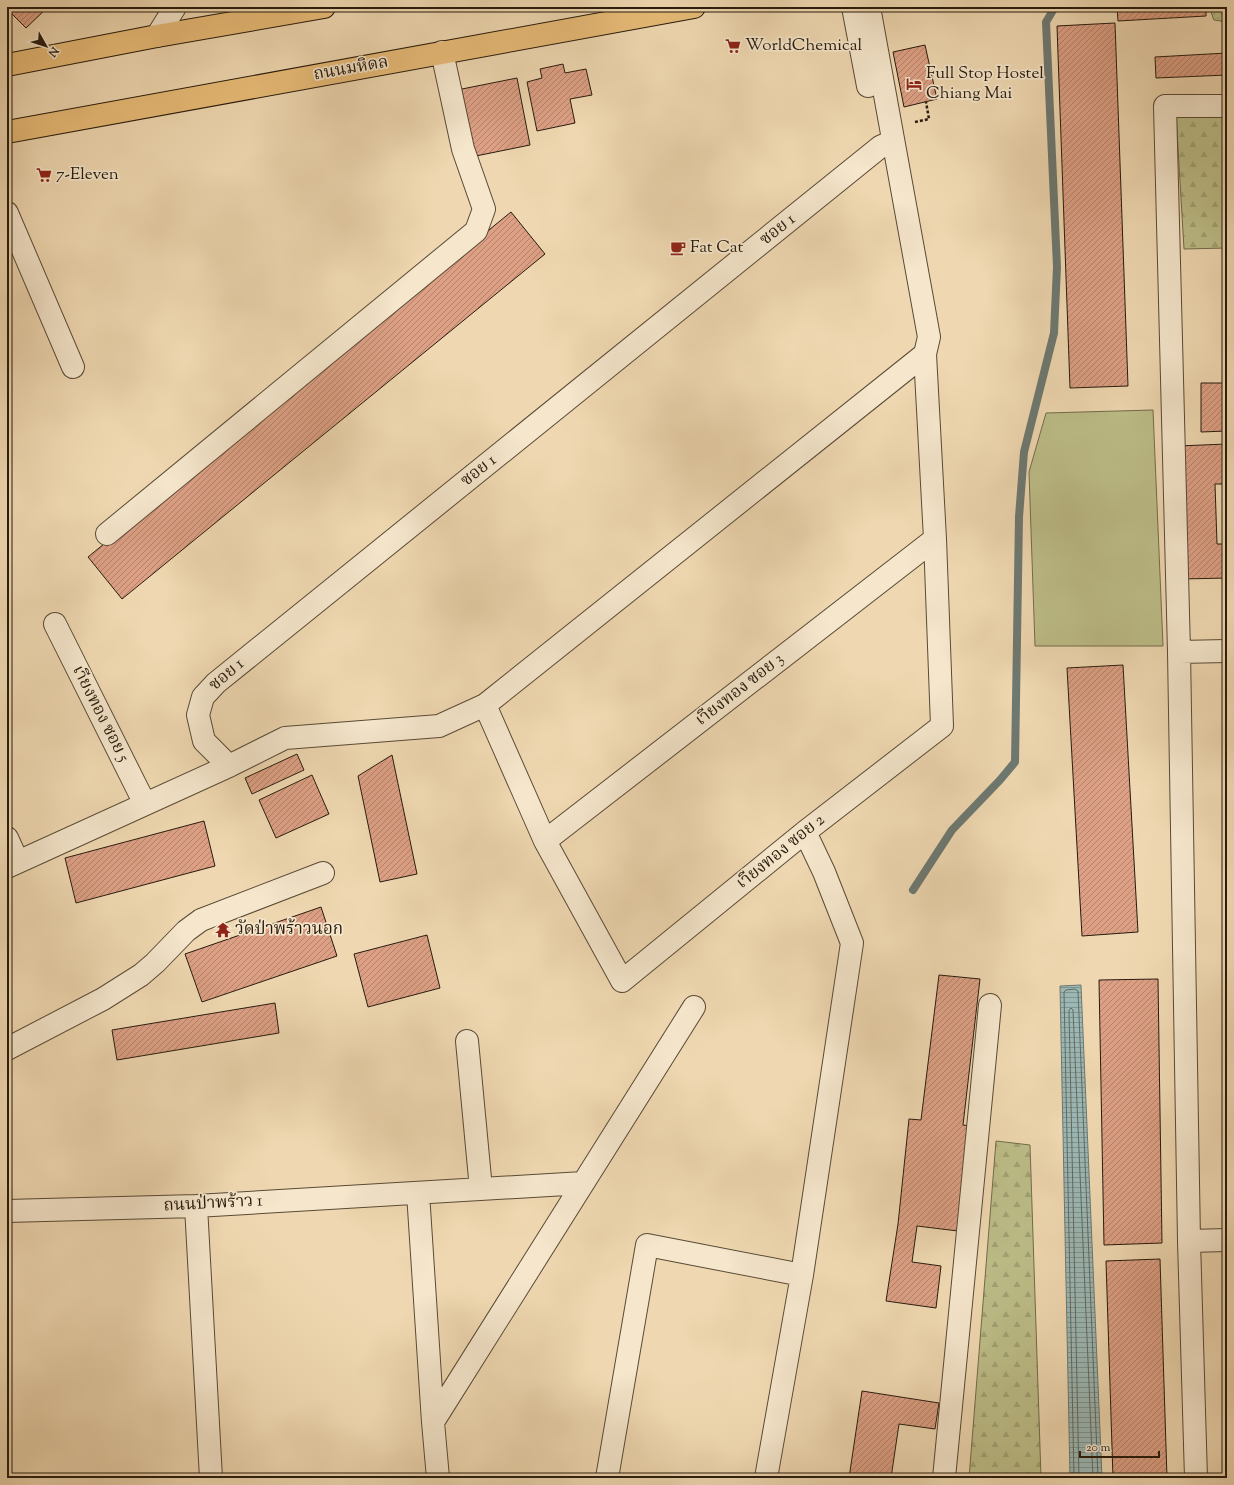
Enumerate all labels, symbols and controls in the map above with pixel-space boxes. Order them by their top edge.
north arrow [26,26,66,66]
place label: WorldChemical [745,34,863,58]
supermarket icon: WorldChemical [724,37,742,55]
text: N [44,42,63,60]
street label: ถนนมหิดล [312,51,390,87]
place label: Full Stop Hostel Chiang Mai [926,62,1044,106]
hotel icon: Full Stop Hostel Chiang Mai [905,75,923,93]
place label: 7-Eleven [56,163,119,187]
supermarket icon: 7-Eleven [35,166,53,184]
street label: ซอย 1 [755,208,801,252]
place label: Fat Cat [690,236,743,260]
cafe icon: Fat Cat [669,239,687,257]
street label: ซอย 1 [456,449,502,493]
street label: เาียงทอง ซอย 3 [691,648,790,732]
street label: ซอย 1 [204,653,250,697]
street label: เาียงทอง ซอย 5 [65,661,135,767]
street label: เาียงทอง ซอย 2 [732,809,830,895]
place label: วัดป่าพร้าวนอก [235,918,343,942]
temple icon: วัดป่าพร้าวนอก [214,921,232,939]
street label: ถนนป่าพร้าว 1 [163,1189,263,1219]
scale bar [1080,1433,1159,1459]
text: 20 m [1086,1439,1111,1457]

